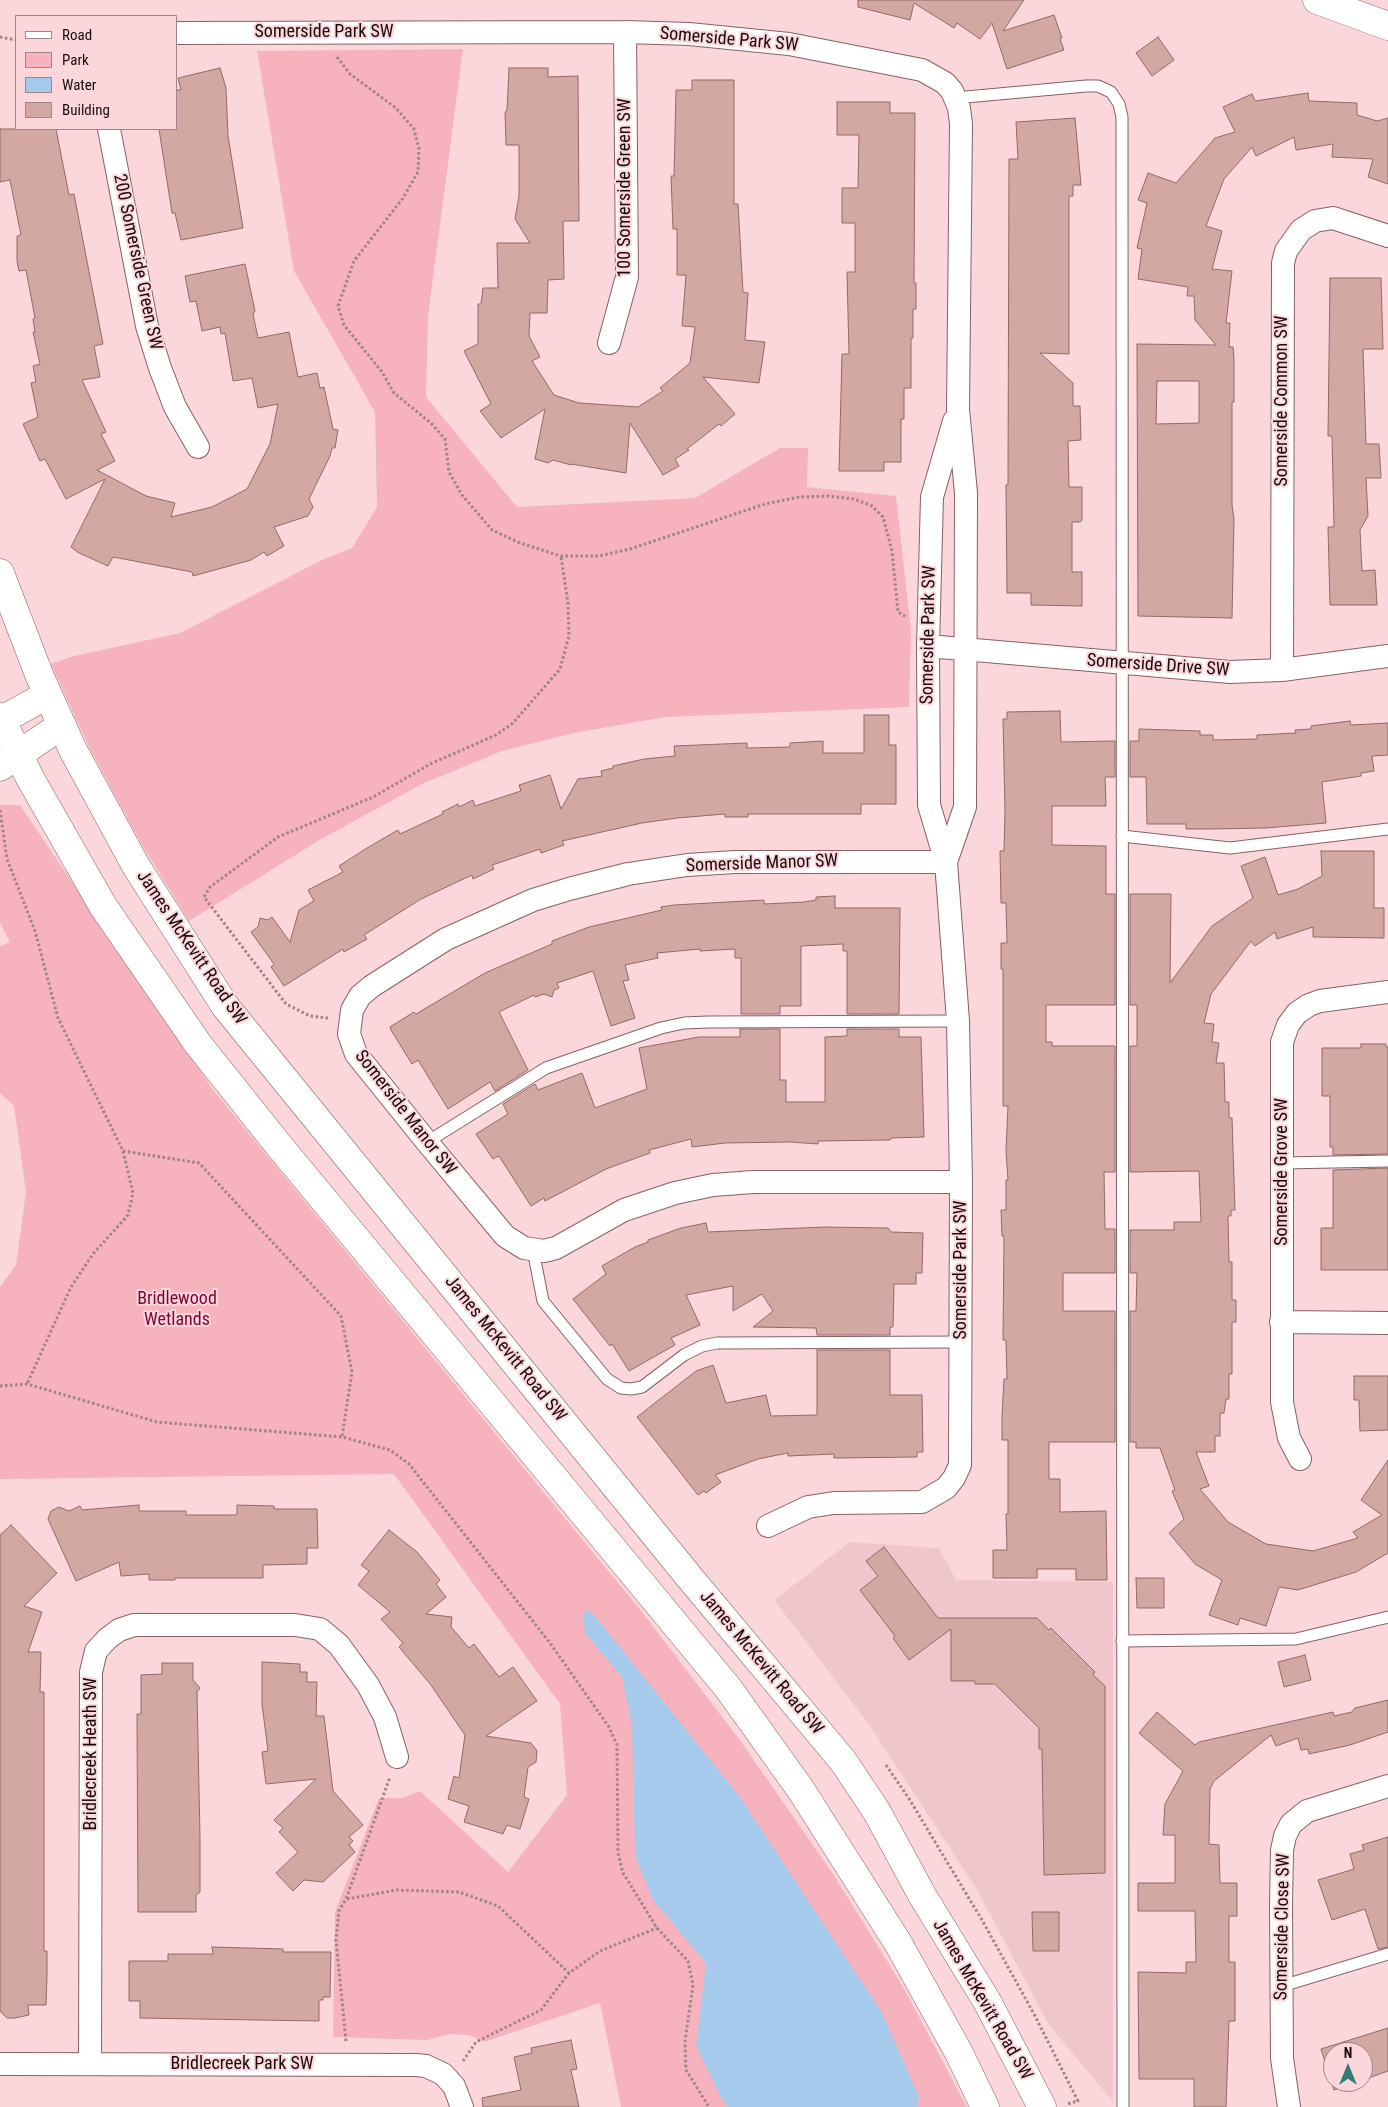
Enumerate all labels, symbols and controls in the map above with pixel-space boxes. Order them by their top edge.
legend [15,15,178,130]
street label: Somerside Park SW [255,21,393,43]
street label: Somerside Park SW [659,23,799,57]
text: Road [62,26,92,44]
text: Park [62,51,89,69]
text: Water [62,76,96,94]
street label: 100 Somerside Green SW [614,98,636,278]
text: Building [62,101,110,119]
street label: 200 Somerside Green SW [108,172,166,352]
street label: Somerside Common SW [1271,316,1293,486]
street label: Somerside Park SW [917,565,941,705]
street label: Somerside Drive SW [1086,650,1230,682]
street label: Somerside Manor SW [686,851,838,877]
street label: James McKevitt Road SW [131,867,251,1029]
street label: Somerside Manor SW [350,1046,460,1180]
street label: Somerside Grove SW [1271,1098,1293,1246]
street label: Somerside Park SW [950,1201,972,1339]
street label: James McKevitt Road SW [440,1272,570,1426]
park label: Bridlewood Wetlands [137,1288,217,1330]
street label: James McKevitt Road SW [694,1587,828,1739]
street label: Bridlecreek Heath SW [80,1677,102,1831]
street label: Somerside Close SW [1271,1853,1295,2001]
street label: James McKevitt Road SW [927,1916,1037,2084]
north arrow [1323,2042,1373,2092]
text: N [1344,2045,1352,2061]
street label: Bridlecreek Park SW [171,2053,313,2075]

